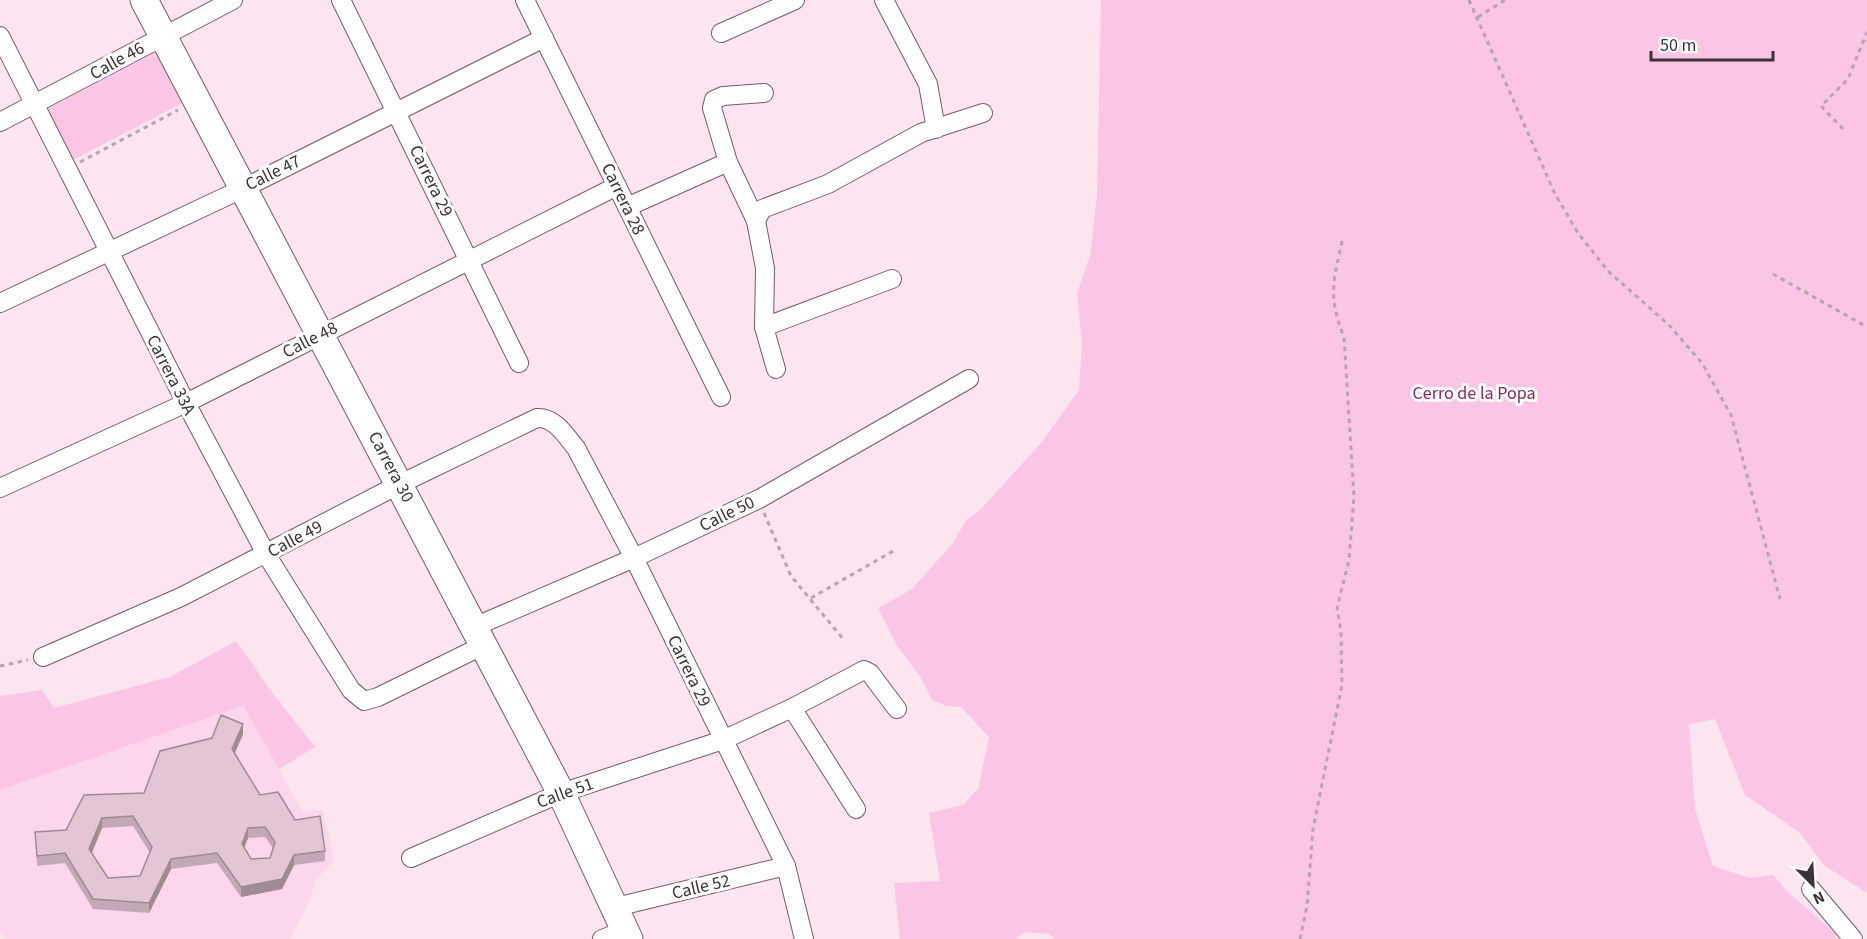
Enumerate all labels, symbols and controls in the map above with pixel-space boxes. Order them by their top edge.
scale bar [1651,24,1772,62]
text: 50 m [1660,33,1696,58]
street label: Calle 46 [85,36,149,86]
street label: Carrera 29 [403,141,459,221]
street label: Calle 47 [241,149,305,197]
street label: Carrera 28 [595,159,651,239]
street label: Calle 48 [278,315,342,365]
street label: Carrera 33A [140,331,202,420]
park label: Cerro de la Popa [1413,381,1535,406]
street label: Carrera 30 [362,427,420,507]
street label: Calle 50 [695,490,759,538]
street label: Calle 49 [263,514,327,564]
street label: Carrera 29 [661,631,717,711]
street label: Calle 51 [533,771,597,815]
north arrow [1783,855,1843,915]
street label: Calle 52 [669,868,733,906]
text: N [1809,886,1828,910]

